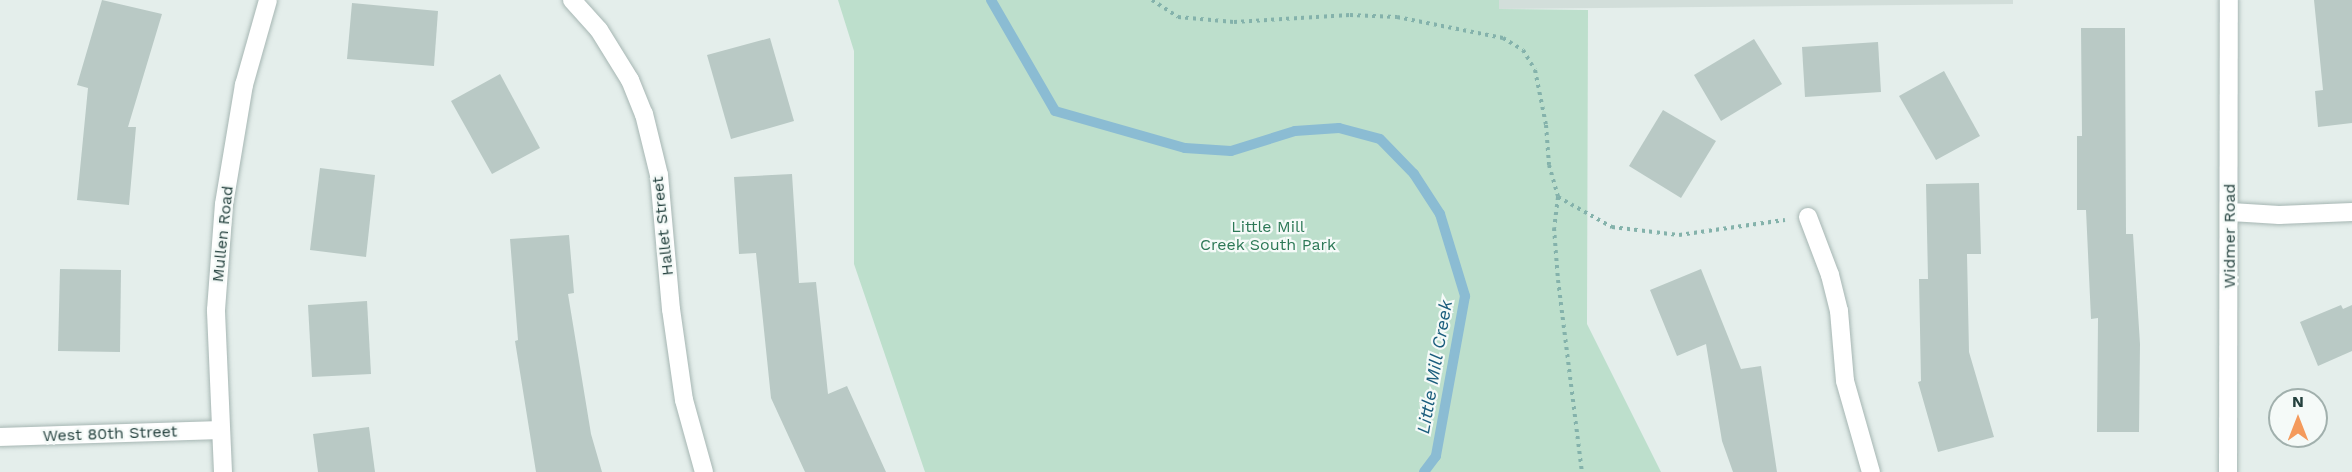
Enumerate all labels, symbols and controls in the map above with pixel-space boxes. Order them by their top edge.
street label: Hallet Street [648,175,678,277]
street label: Widmer Road [2220,183,2240,289]
street label: Mullen Road [208,185,238,283]
park label: Little Mill Creek South Park [1200,217,1336,255]
water label: Little Mill Creek [1413,298,1457,436]
north arrow [2268,388,2328,448]
text: N [2292,392,2304,411]
street label: West 80th Street [42,422,178,446]

